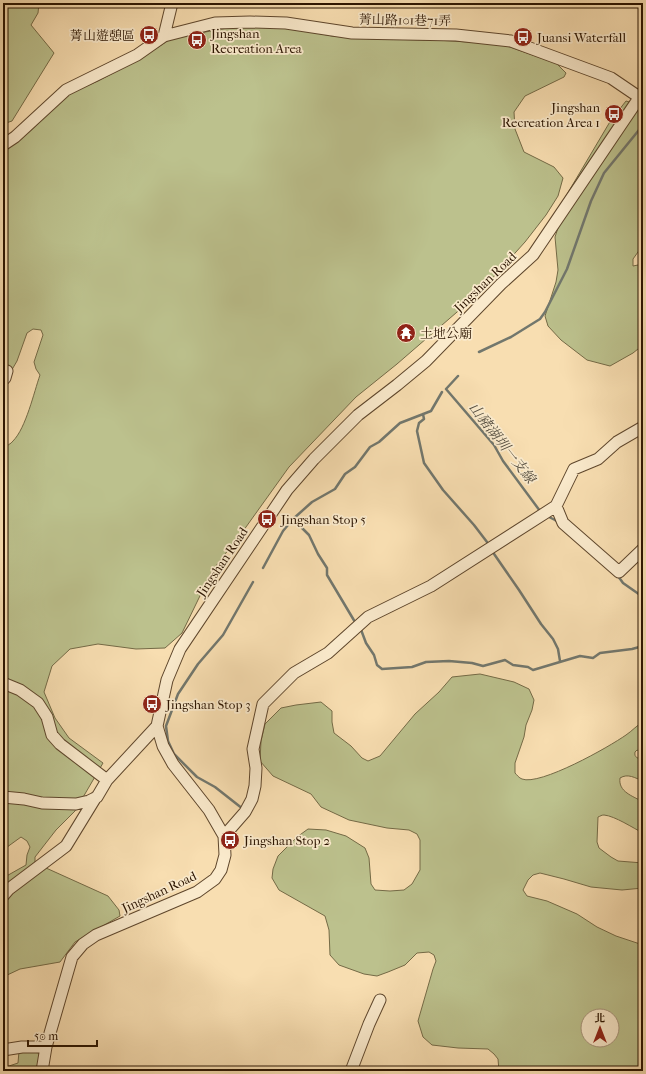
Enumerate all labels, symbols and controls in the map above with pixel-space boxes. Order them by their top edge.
street label: 菁山路101巷71弄 [359,12,451,28]
bus stop icon: 菁山遊憩區 [138,24,160,46]
place label: Jingshan Recreation Area [210,26,303,56]
bus stop icon: Juansi Waterfall [512,26,534,48]
place label: 菁山遊憩區 [70,28,135,43]
bus stop icon: Jingshan Recreation Area [186,29,208,51]
place label: Juansi Waterfall [536,30,626,45]
place label: Jingshan Recreation Area 1 [502,100,600,130]
bus stop icon: Jingshan Recreation Area 1 [603,103,625,125]
street label: Jingshan Road [450,248,520,316]
temple icon: 土地公廟 [395,322,417,344]
place label: 土地公廟 [420,326,472,341]
water label: 山豬湖圳一支線 [465,399,540,488]
bus stop icon: Jingshan Stop 5 [256,508,278,530]
place label: Jingshan Stop 5 [280,512,366,527]
street label: Jingshan Road [193,524,251,600]
bus stop icon: Jingshan Stop 3 [141,693,163,715]
place label: Jingshan Stop 3 [165,697,251,712]
bus stop icon: Jingshan Stop 2 [219,829,241,851]
place label: Jingshan Stop 2 [243,833,330,848]
street label: Jingshan Road [118,868,199,916]
north arrow [580,1008,620,1048]
text: 北 [595,1012,606,1025]
scale bar [28,1022,97,1048]
text: 50 m [34,1029,58,1043]

